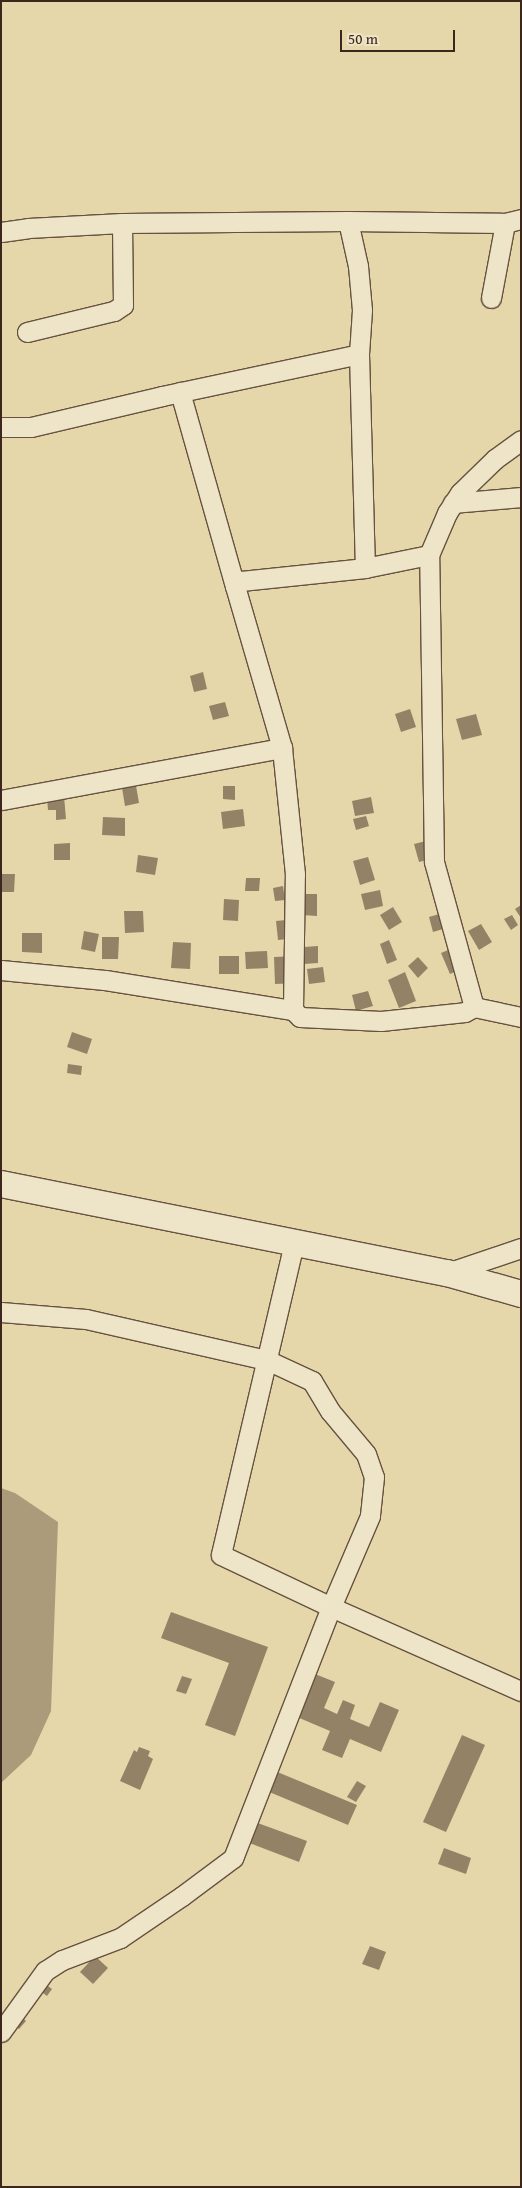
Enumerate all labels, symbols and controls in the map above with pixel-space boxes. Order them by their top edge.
scale bar [342,20,457,52]
text: 50 m [348,28,378,49]

